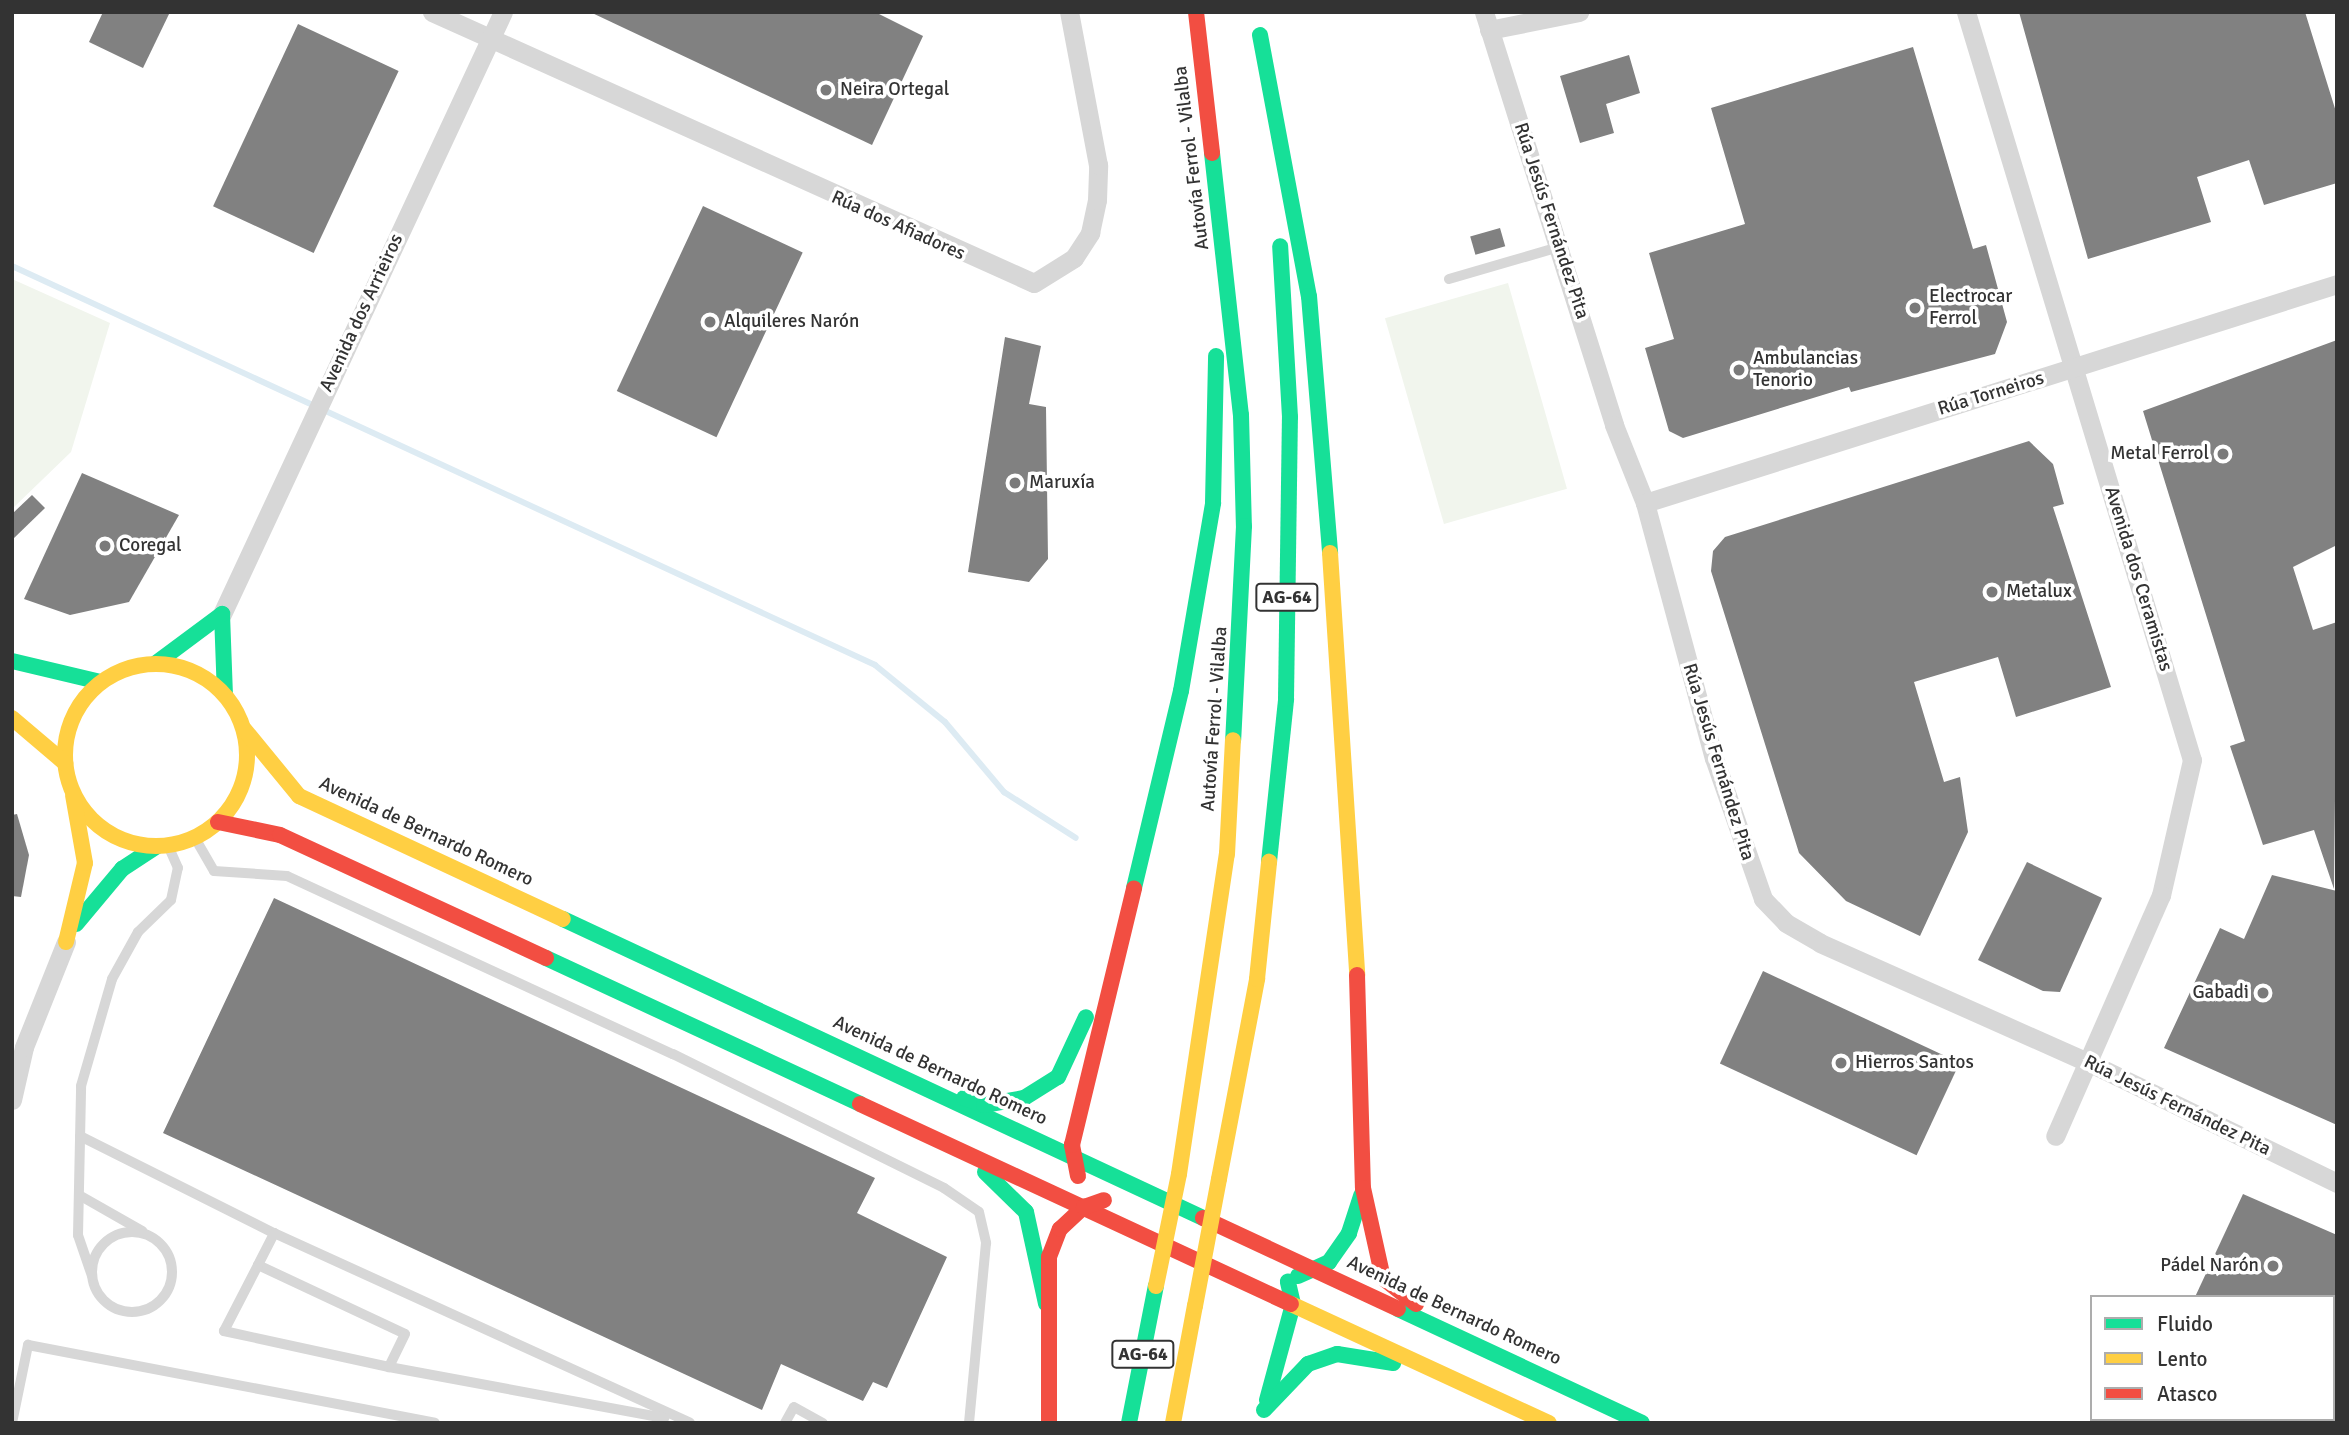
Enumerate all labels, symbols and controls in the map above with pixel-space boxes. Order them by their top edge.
street label: Autovía Ferrol - Vilalba [1169,65,1215,251]
place label: Neira Ortegal [840,79,949,101]
marker: Neira Ortegal [818,82,834,98]
street label: Rúa Jesús Fernández Pita [1508,120,1594,322]
street label: Rúa dos Afiadores [828,186,968,266]
street label: Avenida dos Arrieiros [315,230,409,396]
place label: Electrocar Ferrol [1929,286,2012,330]
marker: Electrocar Ferrol [1907,300,1923,316]
place label: Alquileres Narón [724,311,859,333]
marker: Alquileres Narón [702,314,718,330]
place label: Ambulancias Tenorio [1753,348,1858,392]
marker: Ambulancias Tenorio [1731,362,1747,378]
street label: Rúa Torneiros [1935,367,2047,421]
place label: Metal Ferrol [2110,443,2209,465]
marker: Metal Ferrol [2215,446,2231,462]
place label: Maruxía [1029,472,1095,494]
marker: Maruxía [1007,475,1023,491]
street label: Avenida dos Ceramistas [2099,484,2177,674]
place label: Coregal [119,535,182,557]
marker: Coregal [97,538,113,554]
place label: Metalux [2006,581,2072,603]
road number: AG-64 [1254,582,1320,612]
marker: Metalux [1984,584,2000,600]
street label: Autovía Ferrol - Vilalba [1197,626,1233,812]
street label: Rúa Jesús Fernández Pita [1677,661,1759,863]
street label: Avenida de Bernardo Romero [315,772,537,892]
place label: Gabadi [2192,982,2249,1004]
marker: Gabadi [2255,985,2271,1001]
street label: Avenida de Bernardo Romero [829,1011,1051,1131]
street label: Rúa Jesús Fernández Pita [2080,1051,2274,1161]
place label: Hierros Santos [1855,1052,1974,1074]
marker: Hierros Santos [1833,1055,1849,1071]
street label: Avenida de Bernardo Romero [1343,1251,1565,1371]
place label: Pádel Narón [2160,1255,2259,1277]
marker: Pádel Narón [2265,1258,2281,1274]
legend [2090,1295,2335,1421]
text: Fluido [2157,1311,2213,1337]
road number: AG-64 [1110,1339,1176,1368]
text: Lento [2157,1346,2207,1372]
text: Atasco [2157,1381,2217,1407]

